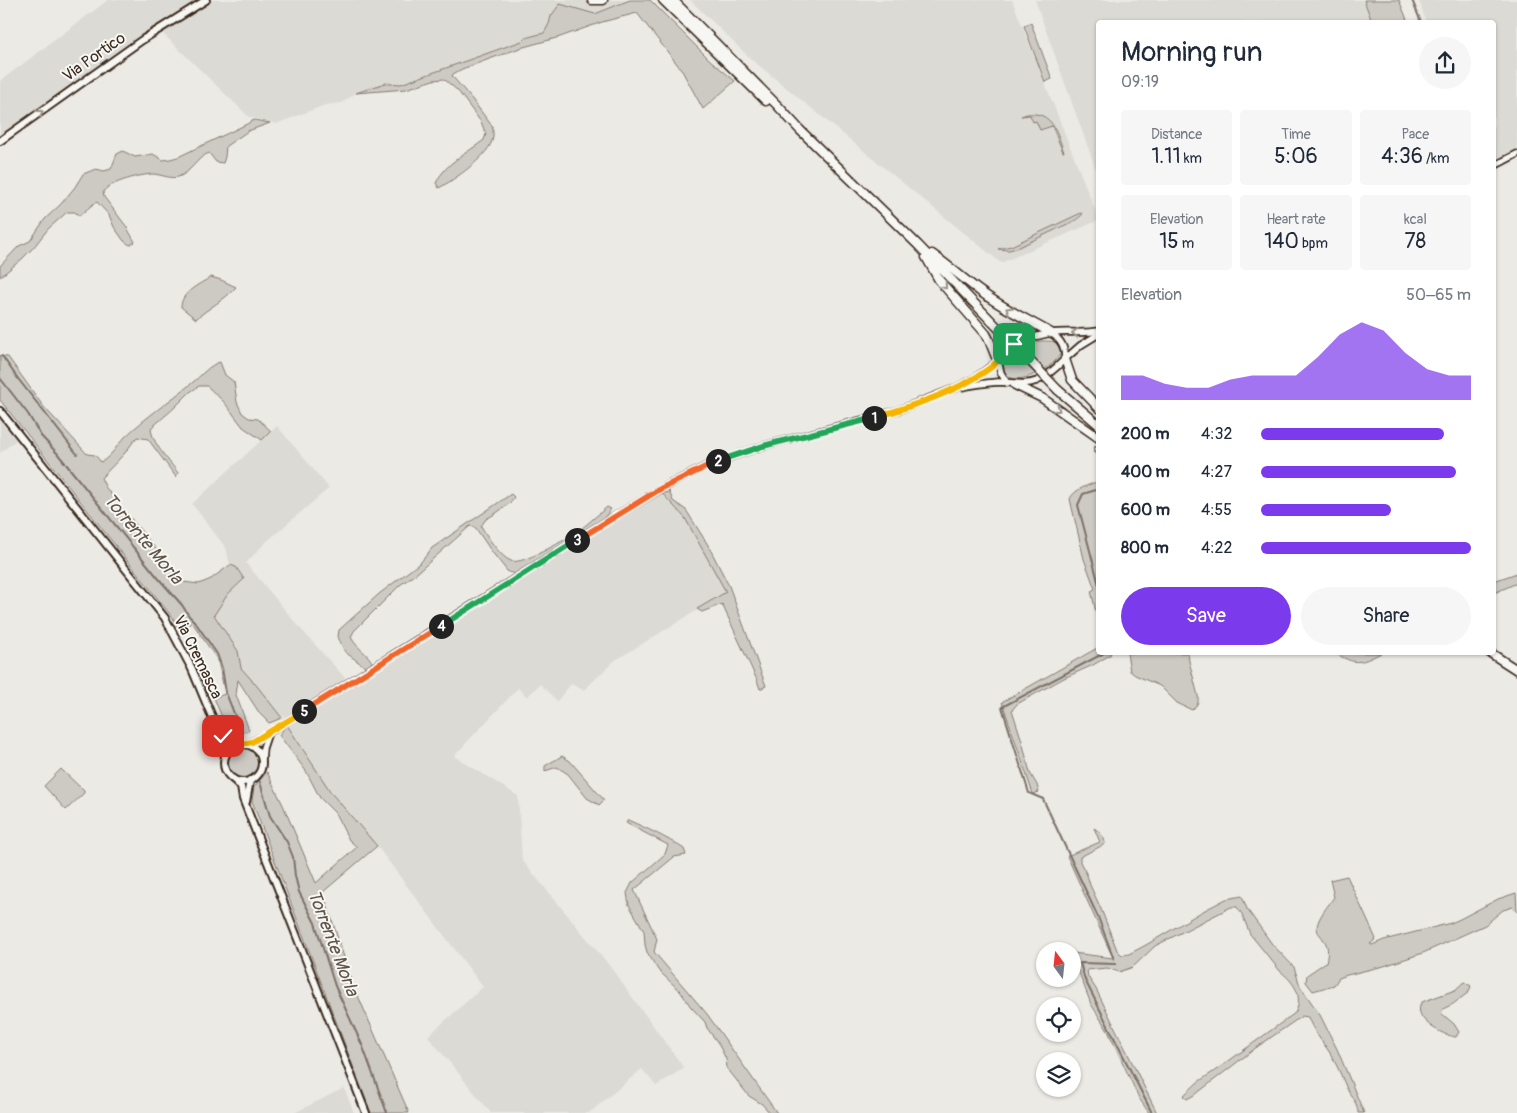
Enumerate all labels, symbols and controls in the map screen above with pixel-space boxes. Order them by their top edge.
street label: Via Portico [59,28,130,86]
text: Morning run [1121,35,1263,70]
button: share [1419,37,1471,89]
text: 09:19 [1121,72,1159,92]
one-way arrow [34,110,44,119]
text: Distance [1151,126,1202,143]
text: Time [1281,126,1311,143]
text: Pace [1401,126,1429,143]
text: 1.11 [1151,143,1181,170]
text: 5:06 [1274,143,1318,170]
text: 4:36 [1381,143,1423,170]
text: km [1181,150,1202,167]
text: /km [1423,150,1449,167]
text: Elevation [1150,211,1203,228]
text: Heart rate [1266,211,1326,228]
text: kcal [1404,211,1427,228]
text: 15 [1159,228,1179,255]
text: 140 [1264,228,1299,255]
text: 78 [1404,228,1426,255]
text: m [1179,235,1194,252]
text: bpm [1299,235,1328,252]
one-way arrow [939,280,948,289]
text: Elevation [1121,285,1182,305]
text: 50–65 m [1406,285,1471,305]
one-way arrow [1005,306,1014,316]
pin [993,323,1035,365]
one-way arrow [1071,327,1079,338]
icon: arrive [1000,330,1028,358]
one-way arrow [1052,403,1061,412]
pin: 1 [862,406,886,430]
text: 1 [872,410,877,427]
text: 200 m [1121,424,1169,444]
text: 4:32 [1201,424,1232,444]
pin: 2 [706,448,730,474]
text: 2 [715,453,722,470]
text: 400 m [1121,462,1170,482]
text: 4:27 [1201,462,1232,482]
water label: Torrente Morla [98,489,189,590]
text: 600 m [1121,500,1170,520]
text: 4:55 [1201,500,1232,520]
pin: 3 [564,528,590,552]
text: 3 [574,532,581,549]
text: 800 m [1121,538,1169,558]
text: 4:22 [1201,538,1232,558]
button: Save [1121,587,1291,645]
button: Share [1301,587,1471,645]
street label: Via Cremasca [169,612,227,702]
pin: 4 [428,614,454,638]
text: 4 [437,618,446,635]
pin: 5 [292,698,316,724]
text: 5 [301,703,308,720]
pin [202,715,244,757]
icon: check [209,722,237,750]
water label: Torrente Morla [302,887,364,1001]
north arrow [1036,942,1081,988]
map controls [1036,942,1081,1097]
button: locate [1036,997,1081,1042]
button: layers [1036,1052,1081,1097]

